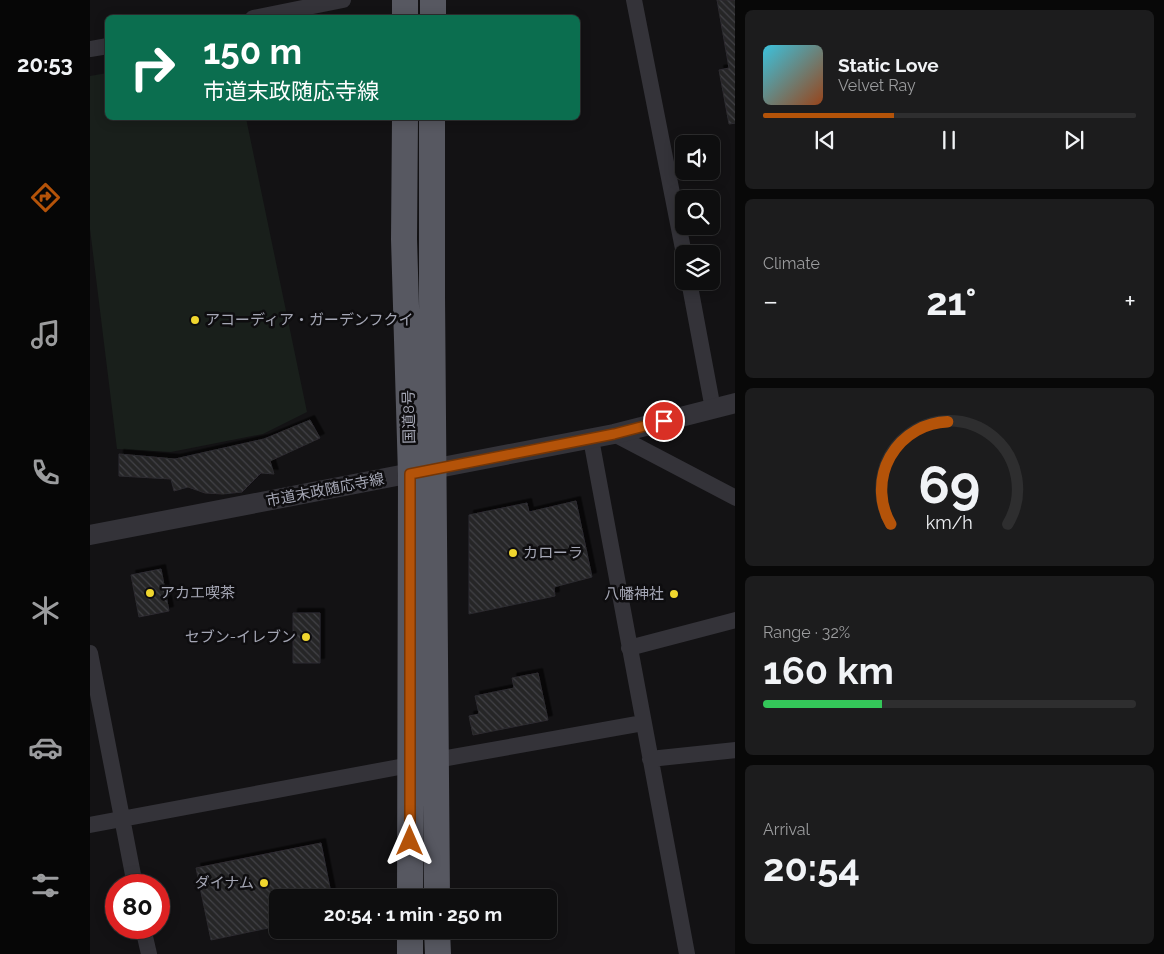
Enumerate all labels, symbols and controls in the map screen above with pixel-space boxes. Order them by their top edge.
text: 150 m [203,31,302,72]
icon: right [120,35,185,100]
text: 20:53 [17,51,73,77]
text: Static Love [838,54,939,76]
text: Velvet Ray [838,76,916,95]
text: 市道末政随応寺線 [203,78,379,104]
icon: previous [811,126,839,154]
icon: pause [935,126,963,154]
icon: next [1060,126,1088,154]
map controls [675,135,720,290]
button: sound [675,135,720,180]
icon: directions [28,180,63,215]
button: search [675,190,720,235]
button: layers [675,245,720,290]
text: Climate [763,254,820,273]
text: 21° [926,279,976,324]
text: − [763,285,778,318]
text: + [1124,285,1136,318]
place label: アコーディア・ガーデンフクイ [205,311,414,329]
marker: アコーディア・ガーデンフクイ [189,314,201,326]
icon: music [28,317,63,352]
street label: 国道8号 [400,390,418,444]
pin [643,400,685,442]
icon: arrive [650,407,678,435]
text: 69 [918,454,981,515]
icon: phone [28,455,63,490]
street label: 市道末政随応寺線 [264,470,386,510]
text: km/h [926,512,973,533]
place label: カローラ [523,544,583,562]
marker: カローラ [507,547,519,559]
place label: アカエ喫茶 [160,584,235,602]
place label: 八幡神社 [604,585,664,603]
marker: アカエ喫茶 [144,587,156,599]
marker: 八幡神社 [668,588,680,600]
icon: climate [28,593,63,628]
text: Range · 32% [763,623,850,642]
place label: セブン-イレブン [185,628,296,646]
marker: セブン-イレブン [300,631,312,643]
text: 160 km [763,648,894,693]
icon: car [28,730,63,765]
position arrow [383,814,435,866]
text: Arrival [763,820,810,839]
text: 20:54 [763,845,860,890]
icon: filters [28,868,63,903]
speed limit sign: 80 [105,874,170,939]
place label: ダイナム [195,874,254,892]
marker: ダイナム [258,877,270,889]
text: 20:54 · 1 min · 250 m [324,903,502,925]

